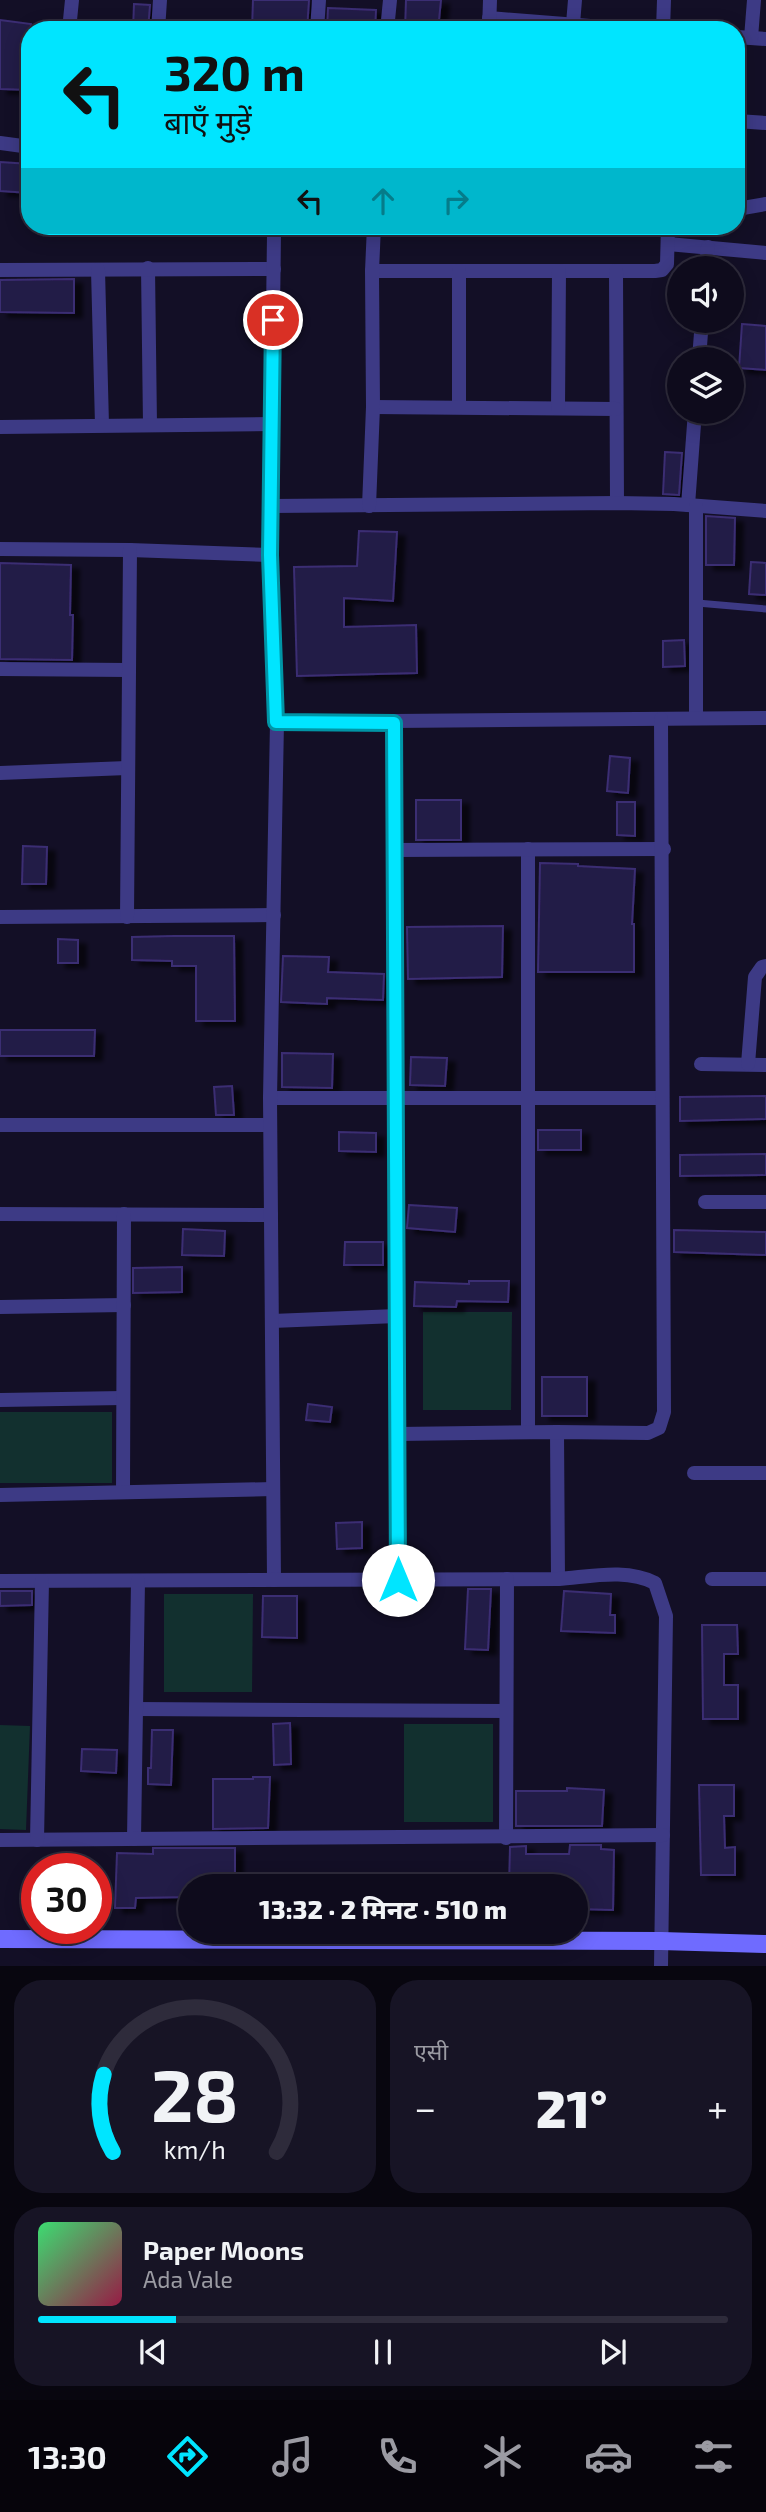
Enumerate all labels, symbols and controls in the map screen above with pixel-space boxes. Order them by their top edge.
text: 320 m [164,42,305,101]
icon: left [49,49,140,140]
text: बाएँ मुड़ें [164,102,252,140]
icon: left [291,182,329,220]
icon: ahead [364,182,402,220]
icon: right [437,182,475,220]
map controls [667,256,744,424]
button: sound [667,256,744,333]
pin [243,290,303,350]
icon: arrive [254,301,292,339]
button: layers [667,347,744,424]
position arrow [361,1543,435,1617]
speed limit sign: 30 [21,1853,112,1944]
text: 13:32 · 2 मिनट · 510 m [259,1893,507,1924]
text: एसी [414,2037,448,2065]
text: 28 [151,2050,239,2138]
text: 21° [536,2076,607,2138]
text: − [414,2084,436,2130]
text: + [707,2084,728,2130]
text: km/h [164,2134,226,2164]
text: Paper Moons [143,2234,304,2265]
text: Ada Vale [143,2265,233,2293]
icon: previous [134,2333,172,2371]
icon: pause [364,2333,402,2371]
icon: next [594,2333,632,2371]
icon: directions [163,2432,212,2481]
icon: music [268,2432,317,2481]
icon: phone [373,2432,422,2481]
icon: climate [478,2432,527,2481]
icon: car [584,2432,633,2481]
icon: filters [689,2432,738,2481]
text: 13:30 [28,2437,107,2475]

